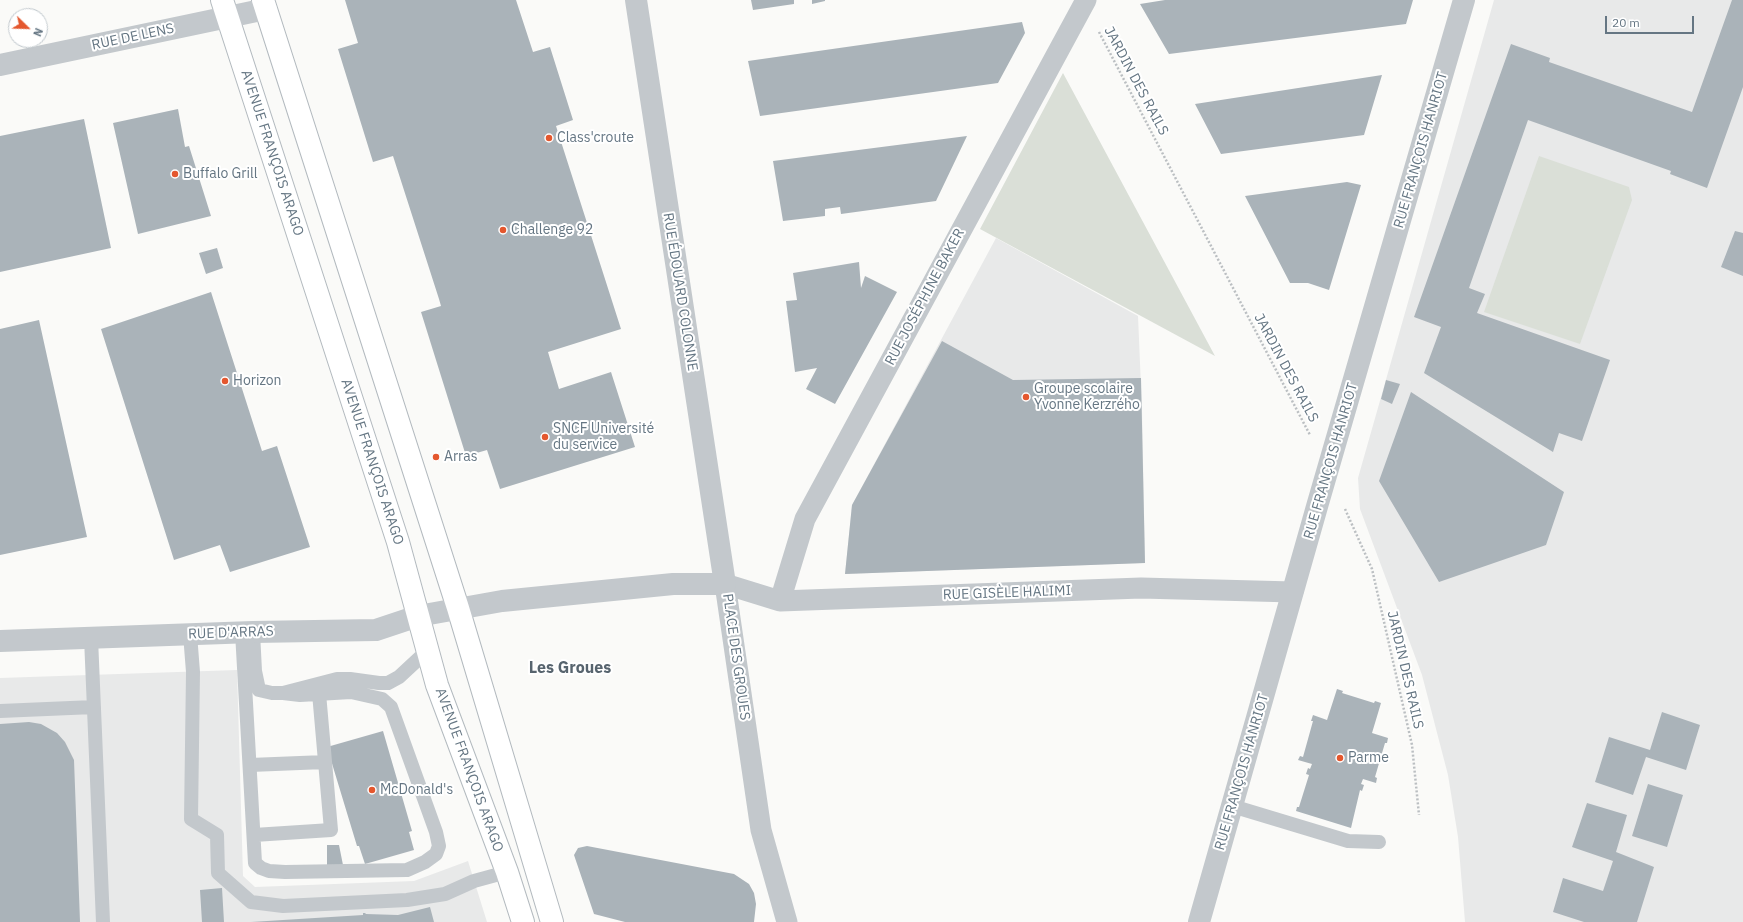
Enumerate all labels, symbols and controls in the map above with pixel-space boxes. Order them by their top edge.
north arrow [8,8,48,48]
scale bar [1607,8,1696,34]
text: 20 m [1612,15,1640,30]
street label: RUE DE LENS [90,20,176,54]
street label: JARDIN DES RAILS [1100,24,1172,138]
text: N [30,26,46,39]
street label: AVENUE FRANÇOIS ARAGO [237,68,307,238]
street label: RUE FRANÇOIS HANRIOT [1391,70,1451,230]
place label: Class'croute [557,130,634,146]
marker: Class'croute [544,133,554,143]
place label: Buffalo Grill [183,166,258,182]
marker: Buffalo Grill [170,169,180,179]
street label: RUE ÉDOUARD COLONNE [659,212,701,372]
place label: Challenge 92 [511,222,593,238]
marker: Challenge 92 [498,225,508,235]
street label: RUE JOSÉPHINE BAKER [882,226,968,368]
street label: JARDIN DES RAILS [1250,311,1322,425]
place label: Horizon [233,373,282,389]
marker: Horizon [220,376,230,386]
street label: AVENUE FRANÇOIS ARAGO [337,377,407,547]
place label: Groupe scolaire Yvonne Kerzrého [1034,381,1140,414]
street label: RUE FRANÇOIS HANRIOT [1301,381,1361,541]
marker: Groupe scolaire Yvonne Kerzrého [1021,392,1031,402]
place label: SNCF Université du service [553,421,654,454]
marker: SNCF Université du service [540,432,550,442]
place label: Arras [444,449,477,465]
marker: Arras [431,452,441,462]
street label: RUE GISÈLE HALIMI [943,582,1071,604]
street label: PLACE DES GROUES [719,592,753,722]
street label: JARDIN DES RAILS [1383,609,1427,731]
street label: RUE D'ARRAS [188,623,274,643]
district label: Les Groues [529,658,611,678]
street label: AVENUE FRANÇOIS ARAGO [431,686,507,854]
street label: RUE FRANÇOIS HANRIOT [1212,692,1272,852]
place label: Parme [1348,750,1389,766]
marker: Parme [1335,753,1345,763]
place label: McDonald's [380,782,453,798]
marker: McDonald's [367,785,377,795]

